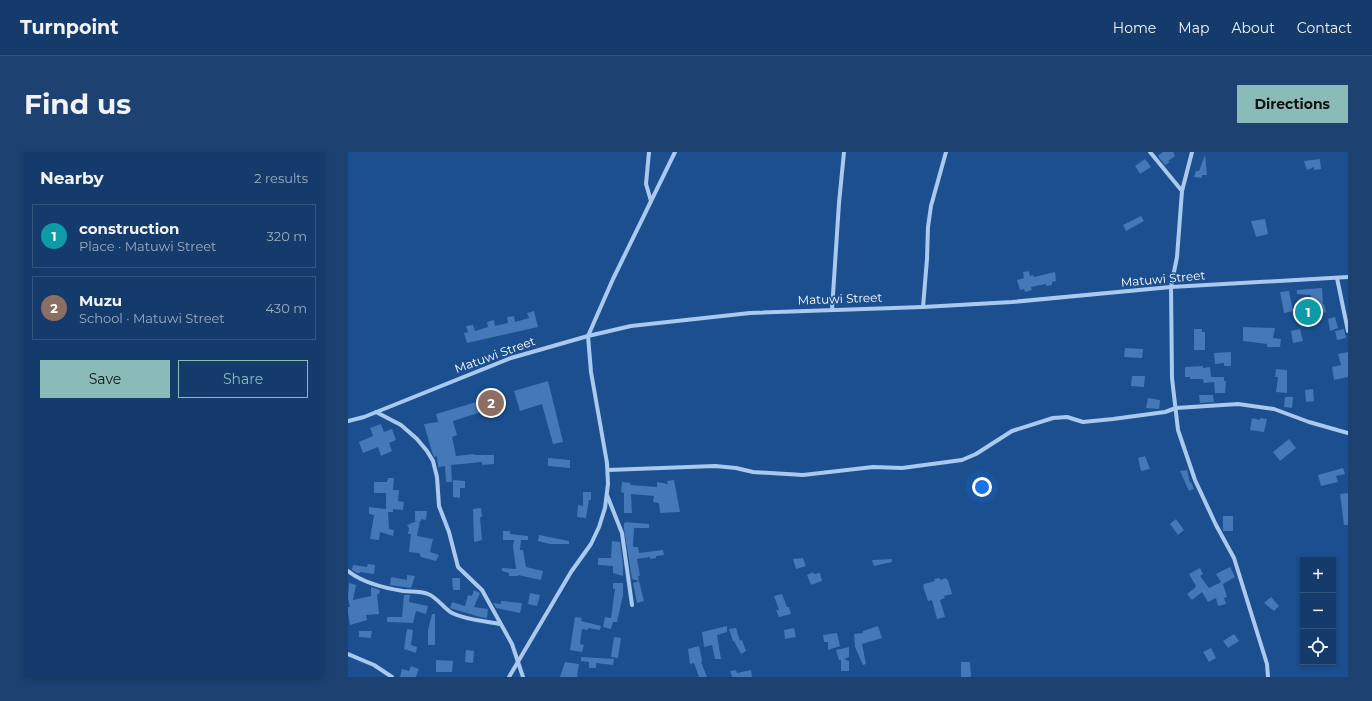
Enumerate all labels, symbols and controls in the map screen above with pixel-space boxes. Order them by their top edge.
text: Turnpoint [20,16,119,39]
text: Home [1113,19,1156,37]
text: Map [1178,19,1209,37]
text: About [1231,19,1275,37]
text: Contact [1297,19,1352,37]
button: Directions [1237,85,1348,123]
text: Find us [24,87,131,121]
text: Nearby [40,168,104,188]
text: 2 results [254,170,308,186]
text: construction [79,219,179,238]
text: 1 [51,228,57,244]
text: 320 m [267,228,307,244]
text: Place · Matuwi Street [79,238,216,254]
street label: Matuwi Street [1120,267,1206,290]
street label: Matuwi Street [797,290,883,307]
text: Muzu [79,291,122,310]
pin: 1 [1295,297,1321,327]
text: 2 [50,300,58,316]
text: 430 m [265,300,307,316]
text: School · Matuwi Street [79,310,225,326]
street label: Matuwi Street [452,333,537,376]
button: Save [40,360,170,398]
button: Share [178,360,308,398]
pin: 2 [478,388,504,418]
your location [972,477,992,497]
map controls [1300,557,1336,665]
button: + [1300,557,1336,593]
button: − [1300,593,1336,629]
button: locate [1300,629,1336,665]

